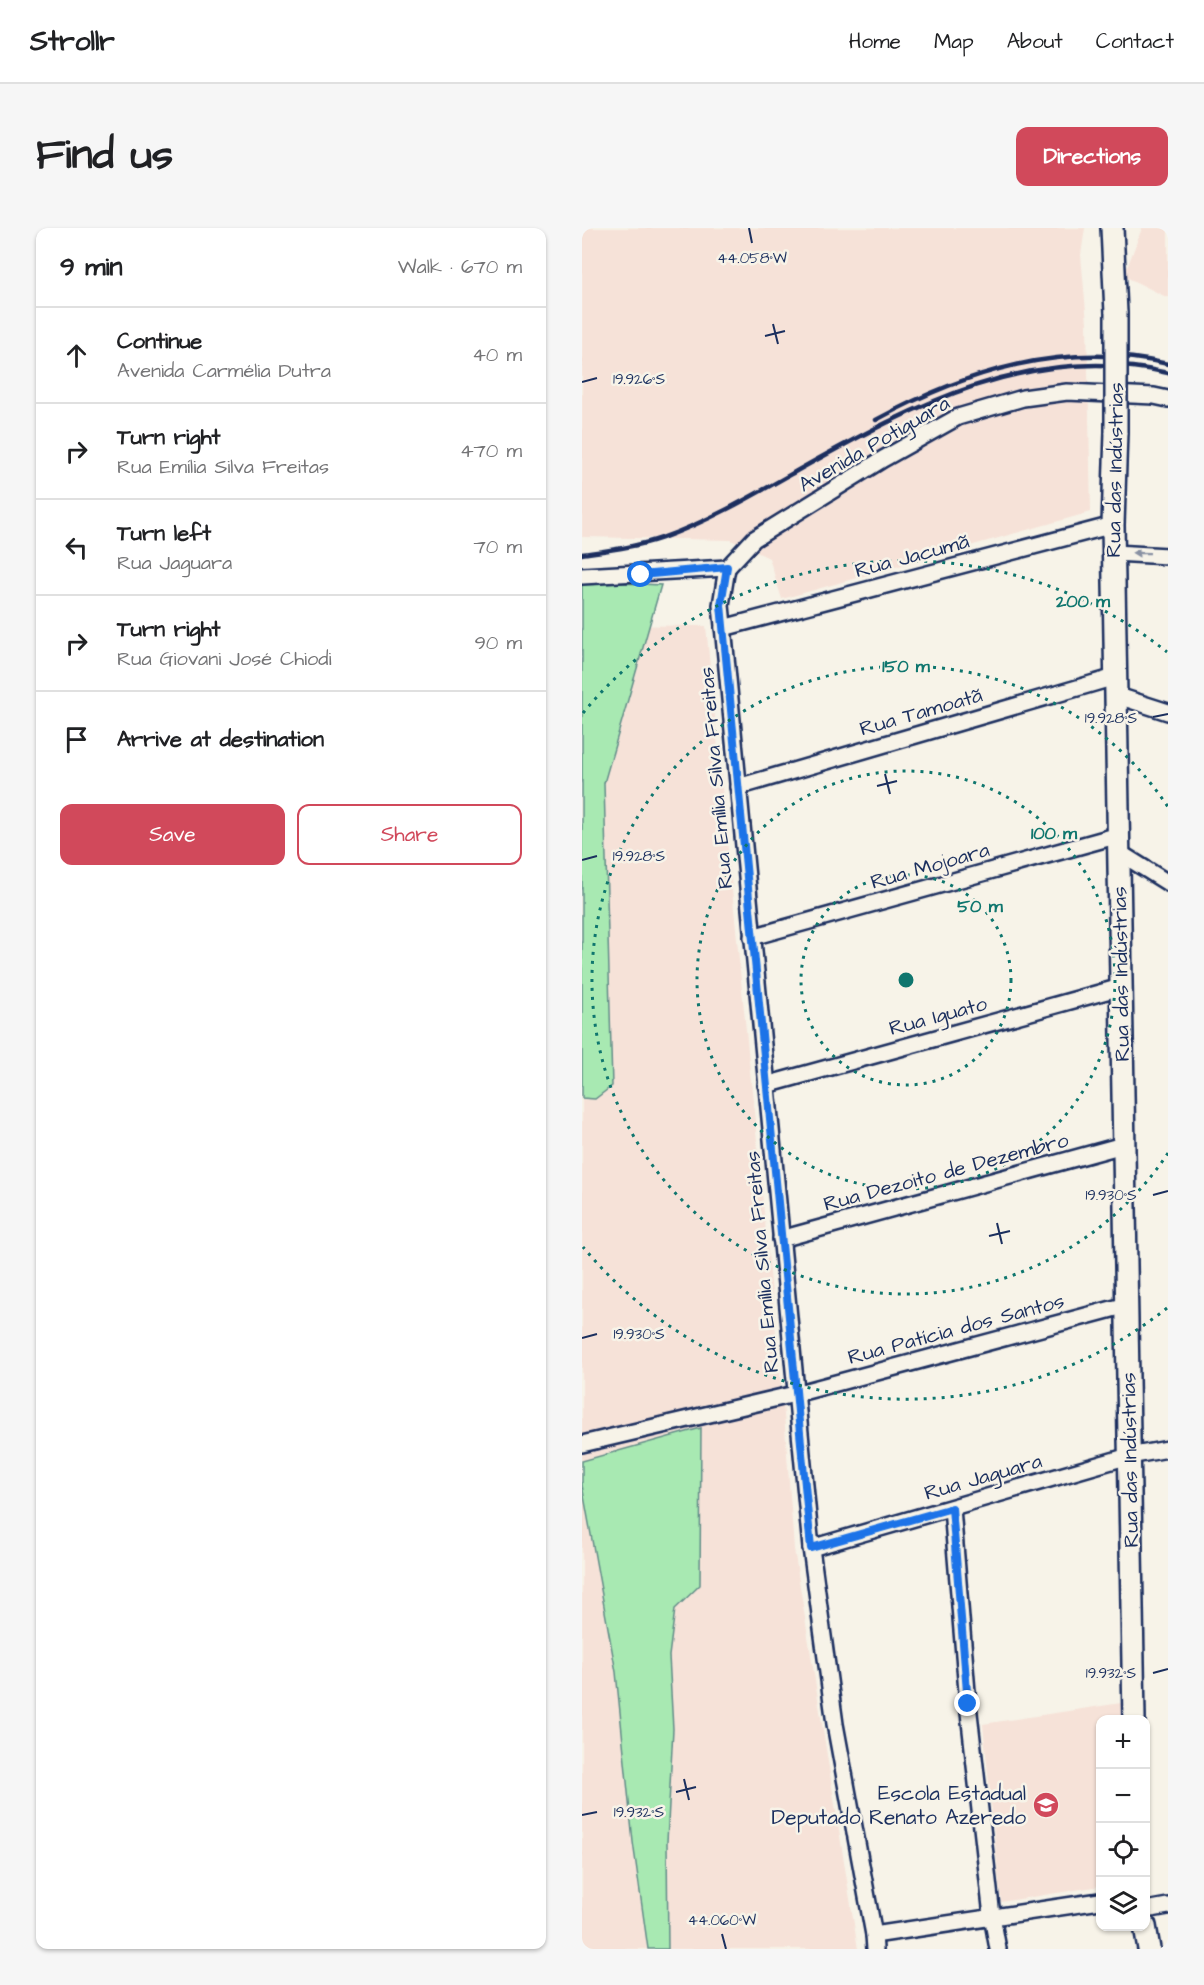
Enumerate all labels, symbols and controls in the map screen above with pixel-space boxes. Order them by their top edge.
text: Strollr [30,22,115,61]
text: Home [849,27,901,56]
text: Map [934,27,974,56]
text: About [1007,27,1063,56]
text: Contact [1096,27,1174,56]
text: Find us [36,127,173,185]
button: Directions [1016,127,1168,186]
text: 44.058°W [717,248,787,269]
text: 9 min [60,249,122,285]
text: Walk · 670 m [398,253,522,281]
text: Continue [117,326,202,357]
icon: ahead [60,339,93,372]
text: 40 m [472,341,522,369]
text: Avenida Carmélia Dutra [117,357,331,385]
text: 19.926°S [613,369,665,390]
street label: Rua das Indústrias [1099,382,1131,558]
street label: Avenida Potiguara [793,389,956,501]
text: Turn right [117,422,220,453]
icon: right [60,435,93,468]
text: 470 m [460,437,522,465]
text: Rua Emília Silva Freitas [117,453,329,481]
text: Turn left [117,518,211,549]
street label: Rua Jacumã [851,527,973,585]
icon: left [60,531,93,564]
text: 70 m [474,533,522,561]
text: Rua Jaguara [117,549,232,577]
one-way arrow [1132,549,1151,558]
route start [627,561,653,587]
text: 200 m [1055,589,1111,614]
text: Turn right [117,614,220,645]
icon: right [60,627,93,660]
text: 90 m [474,629,522,657]
text: Rua Giovani José Chiodi [117,645,332,673]
text: 150 m [882,654,931,679]
street label: Rua Emília Silva Freitas [692,666,740,890]
street label: Rua Tamoatã [856,681,986,743]
text: 19.928°S [1085,708,1138,729]
icon: arrive [60,723,93,756]
text: Arrive at destination [117,724,324,755]
button: Save [60,804,285,865]
button: Share [297,804,522,865]
text: 100 m [1031,821,1078,846]
street label: Rua Mojoara [867,835,993,897]
text: 19.928°S [613,846,666,867]
street label: Rua das Indústrias [1105,886,1137,1062]
text: 50 m [957,894,1004,919]
centre of rings [896,970,916,990]
street label: Rua Iguato [886,989,991,1045]
street label: Rua Dezoito de Dezembro [820,1125,1072,1219]
street label: Rua Emília Silva Freitas [738,1150,786,1374]
text: 19.930°S [1085,1185,1137,1206]
street label: Rua Patícia dos Santos [845,1286,1067,1372]
text: 19.930°S [613,1324,665,1345]
street label: Rua das Indústrias [1114,1372,1146,1548]
street label: Rua Jaguara [921,1446,1046,1510]
text: 19.932°S [1086,1663,1136,1684]
route end [954,1690,980,1716]
map controls [1096,1715,1150,1931]
button: + [1096,1715,1150,1769]
button: − [1096,1769,1150,1823]
place label: Escola Estadual Deputado Renato Azeredo [772,1779,1026,1833]
school or university icon: Escola Estadual Deputado Renato Azeredo [1031,1790,1061,1820]
text: 19.932°S [614,1802,664,1823]
button: locate [1096,1823,1150,1877]
button: layers [1096,1877,1150,1931]
text: 44.060°W [688,1910,756,1931]

